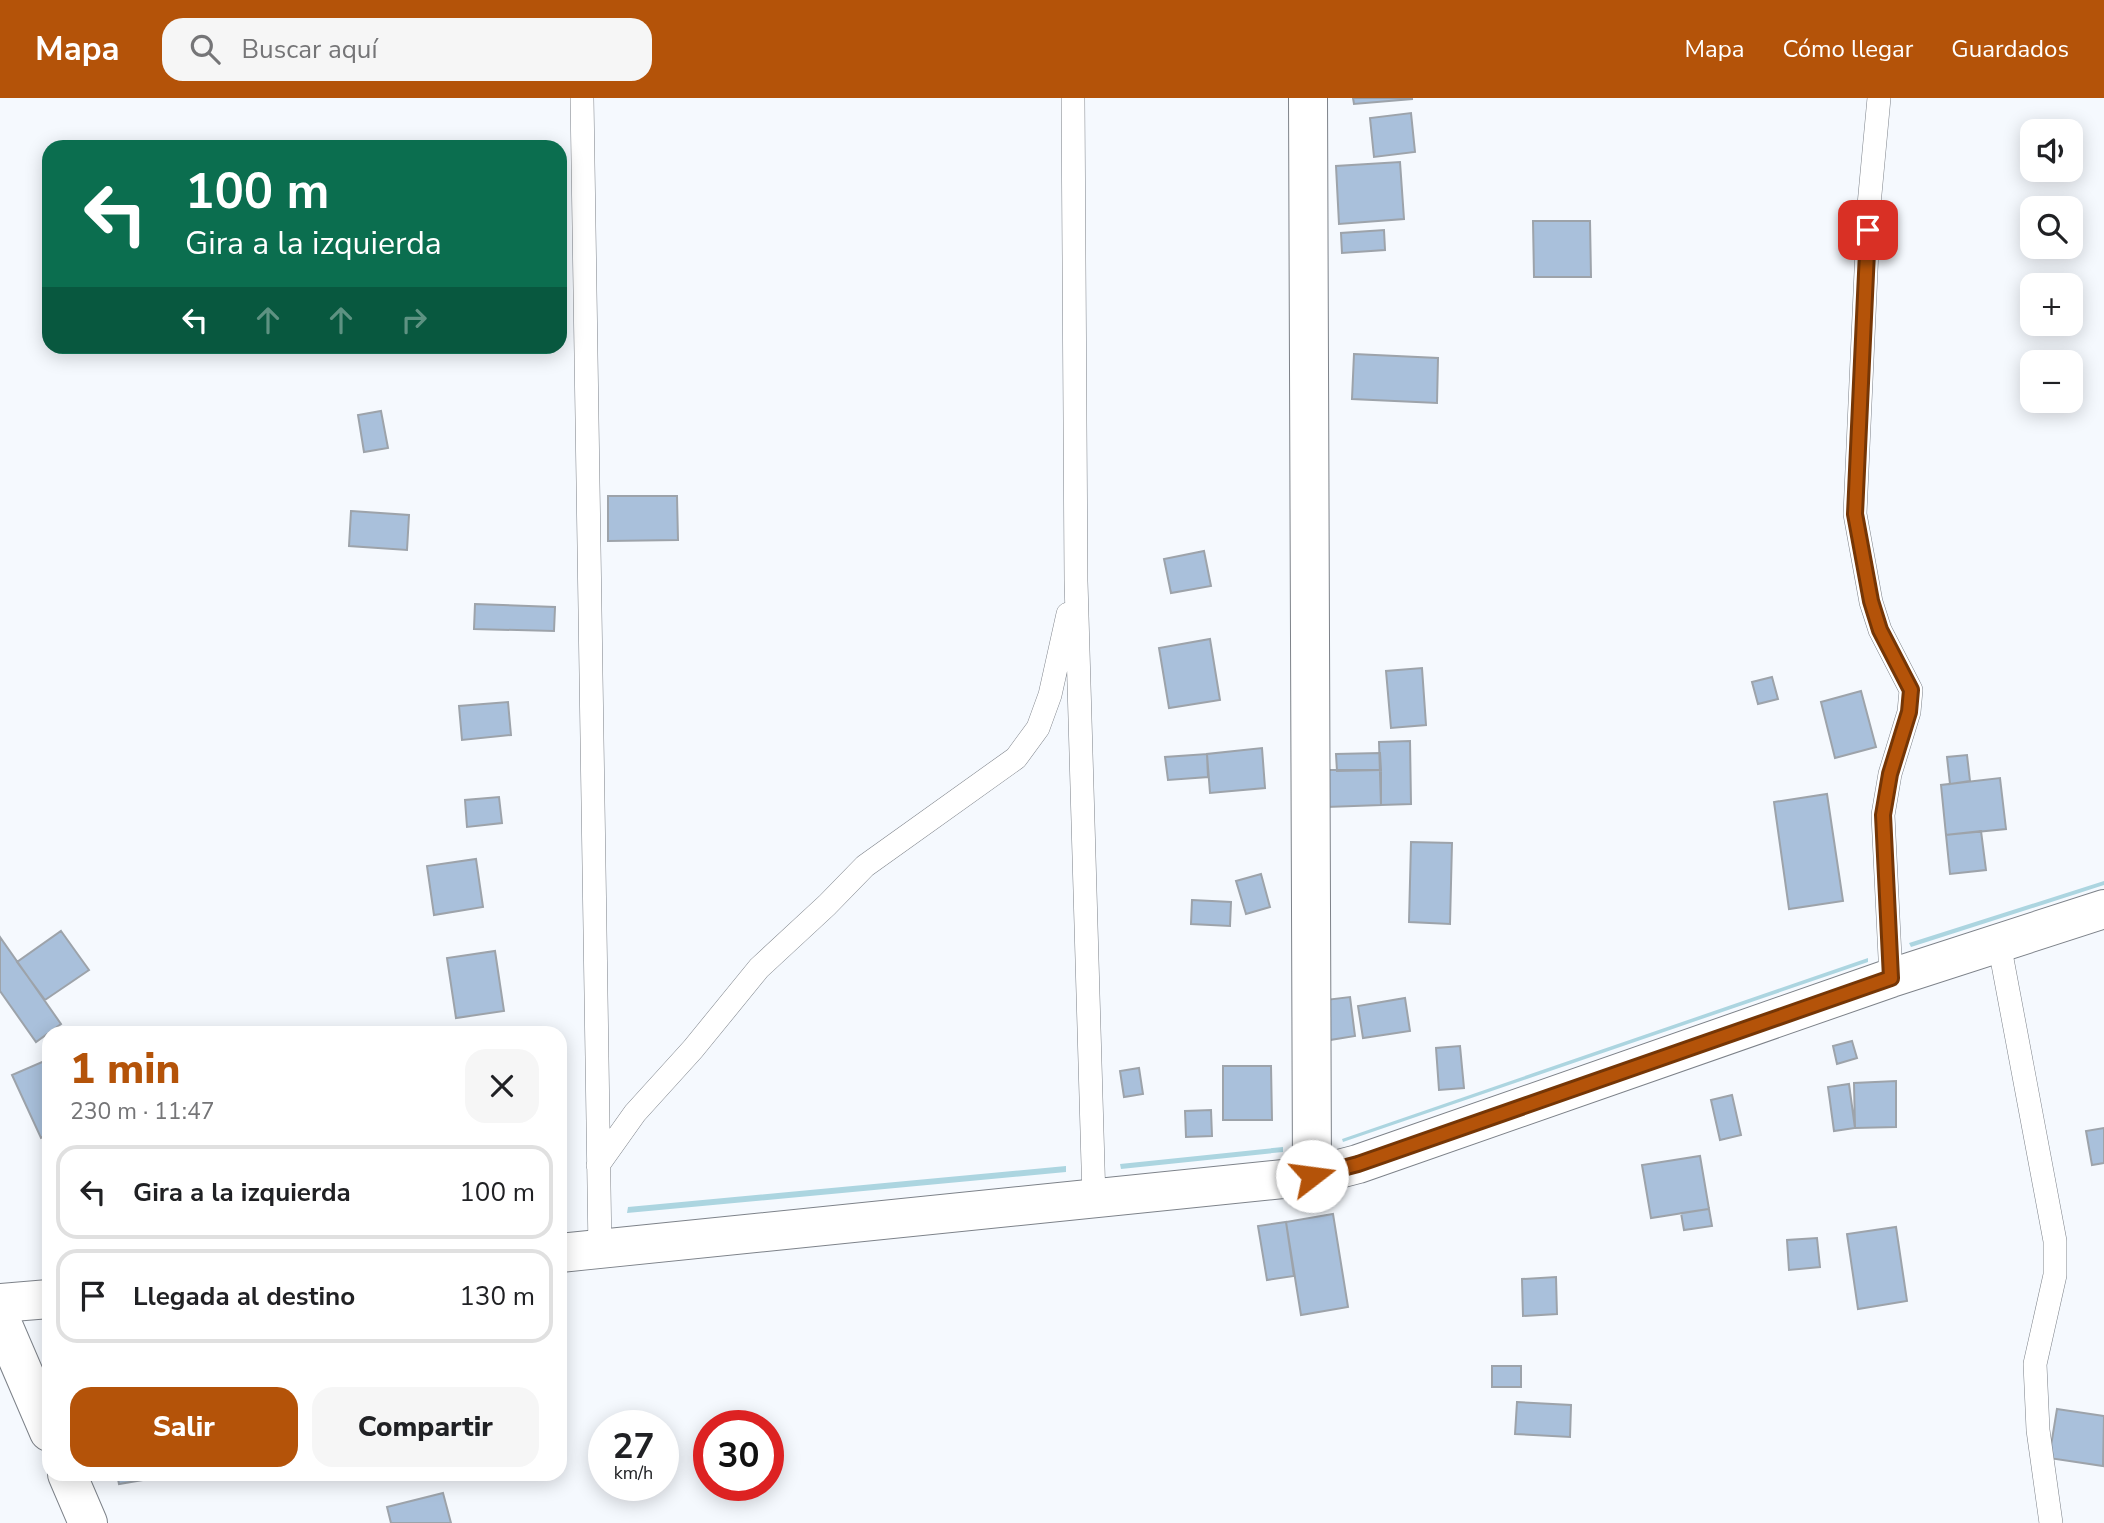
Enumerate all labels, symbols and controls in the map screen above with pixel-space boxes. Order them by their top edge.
search box [162,18,652,81]
text: Mapa [35,27,120,72]
icon: search [186,30,224,68]
text: Buscar aquí [242,32,377,67]
text: Mapa [1684,33,1744,65]
text: Cómo llegar [1782,33,1913,65]
text: Guardados [1951,33,2069,65]
map controls [2020,119,2083,413]
button: sound [2020,119,2083,182]
text: 100 m [185,158,329,225]
icon: left [70,168,161,259]
button: search [2020,196,2083,259]
pin [1838,200,1898,260]
icon: arrive [1849,211,1887,249]
text: Gira a la izquierda [185,222,442,265]
button: + [2020,273,2083,336]
icon: left [176,301,214,339]
icon: ahead [249,301,287,339]
icon: ahead [322,301,360,339]
icon: right [395,301,433,339]
button: − [2020,350,2083,413]
text: 1 min [70,1041,180,1098]
button: close [465,1049,539,1123]
text: 230 m · 11:47 [70,1096,215,1127]
position arrow [1275,1139,1349,1213]
icon: left [74,1173,112,1211]
text: Gira a la izquierda [133,1175,351,1210]
text: 100 m [459,1175,535,1210]
icon: arrive [74,1277,112,1315]
text: Llegada al destino [133,1279,355,1314]
text: 130 m [459,1279,535,1314]
button: Salir [70,1387,298,1467]
button: Compartir [312,1387,539,1467]
speed limit sign: 30 [693,1410,784,1501]
text: 27 [612,1423,655,1470]
text: km/h [614,1461,653,1485]

